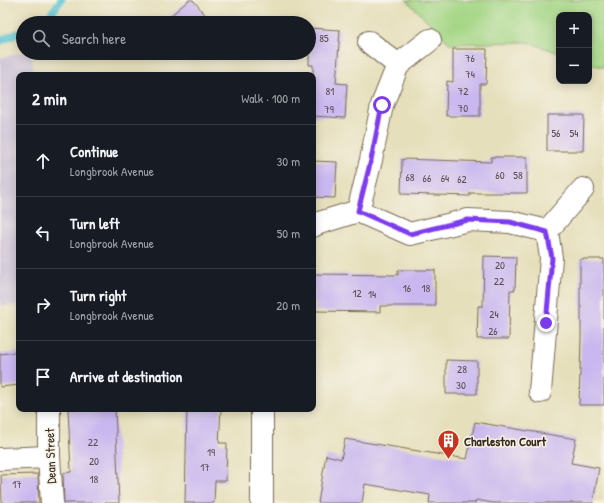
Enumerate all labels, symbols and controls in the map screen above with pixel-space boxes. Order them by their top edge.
map controls [556,12,592,84]
button: + [556,12,592,48]
search box [16,16,316,60]
icon: search [30,27,52,49]
text: Search here [62,28,126,49]
house number: 85 [319,31,329,45]
button: − [556,48,592,84]
house number: 76 [465,51,476,65]
house number: 74 [465,67,475,81]
house number: 81 [326,84,334,98]
house number: 72 [458,84,468,98]
text: 2 min [32,87,67,110]
text: Walk · 100 m [241,89,300,107]
route start [373,96,391,114]
house number: 70 [458,101,468,115]
house number: 79 [324,102,334,116]
house number: 56 [551,126,561,140]
house number: 54 [570,126,578,140]
text: Continue [70,141,118,162]
icon: ahead [32,150,54,172]
text: 30 m [277,152,300,170]
text: Longbrook Avenue [70,162,154,180]
house number: 60 [495,168,505,182]
house number: 58 [513,168,523,182]
house number: 68 [405,170,415,184]
house number: 66 [423,171,432,185]
house number: 64 [441,171,449,185]
house number: 62 [457,172,467,186]
text: Turn left [70,213,120,234]
icon: left [32,222,54,244]
text: 50 m [277,224,300,242]
text: Longbrook Avenue [70,234,154,252]
house number: 20 [495,258,505,272]
house number: 22 [494,274,504,288]
house number: 16 [403,281,412,295]
house number: 18 [422,281,431,295]
text: Turn right [70,285,126,306]
house number: 12 [352,286,362,300]
house number: 14 [368,287,376,301]
icon: right [32,294,54,316]
text: 20 m [276,296,300,314]
text: Longbrook Avenue [70,306,154,324]
house number: 24 [489,307,499,321]
route end [537,314,555,332]
house number: 26 [488,324,498,338]
house number: 28 [457,362,467,376]
icon: arrive [32,366,54,388]
text: Arrive at destination [70,366,182,387]
house number: 30 [456,378,466,392]
street label: Dean Street [40,427,60,484]
building icon: Charleston Court [435,428,461,461]
place label: Charleston Court [464,432,546,450]
house number: 22 [88,435,98,449]
house number: 19 [207,445,215,459]
house number: 20 [89,454,99,468]
house number: 17 [200,460,210,474]
house number: 18 [90,472,99,486]
house number: 17 [12,477,22,491]

